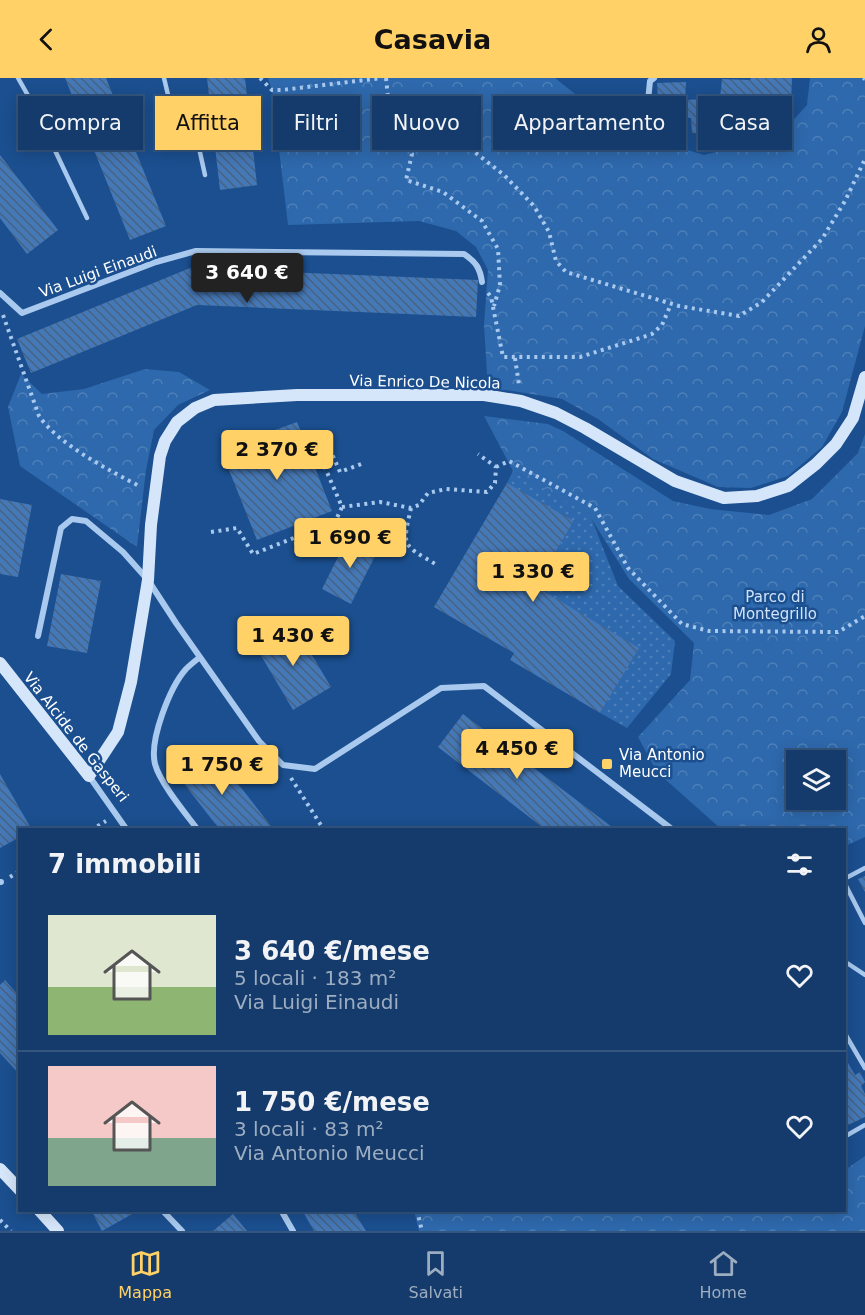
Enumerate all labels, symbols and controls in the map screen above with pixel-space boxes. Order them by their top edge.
icon: back [30,23,63,56]
icon: person [802,23,835,56]
text: Casavia [374,24,491,55]
chip: Compra [18,96,143,150]
chip: Affitta [155,96,261,150]
chip: Filtri [273,96,360,150]
chip: Nuovo [372,96,481,150]
chip: Appartamento [493,96,686,150]
chip: Casa [698,96,792,150]
street label: Via Luigi Einaudi [37,242,159,302]
pin: 3 640 € [192,253,302,304]
text: 3 640 € [205,260,289,284]
street label: Via Enrico De Nicola [349,372,501,392]
pin: 2 370 € [222,430,332,481]
text: 2 370 € [235,437,319,461]
pin: 1 690 € [295,518,405,569]
text: 1 690 € [308,525,392,549]
pin: 1 330 € [478,552,588,603]
text: 1 330 € [491,559,575,583]
park label: Parco di Montegrillo [733,588,817,623]
pin: 1 430 € [238,616,348,667]
text: 1 430 € [251,623,335,647]
street label: Via Alcide de Gasperi [20,669,132,805]
pin: 4 450 € [462,729,572,780]
text: 4 450 € [475,736,559,760]
pin: 1 750 € [167,745,277,796]
place label: Via Antonio Meucci [619,746,705,781]
map controls [786,750,846,810]
button: layers [786,750,846,810]
text: 1 750 € [180,752,264,776]
marker: Via Antonio Meucci [600,757,614,771]
icon: filters [783,848,816,881]
text: 7 immobili [48,849,201,879]
text: 3 640 €/mese [234,936,430,966]
icon: home [96,939,168,1011]
icon: heart [783,959,816,992]
text: 5 locali · 183 m² [234,966,396,990]
text: Via Luigi Einaudi [234,990,399,1014]
text: 1 750 €/mese [234,1087,430,1117]
icon: home [96,1090,168,1162]
icon: heart [783,1110,816,1143]
text: 3 locali · 83 m² [234,1117,384,1141]
text: Via Antonio Meucci [234,1141,424,1165]
tab: Mappa [118,1247,172,1302]
tab: Salvati [409,1247,463,1302]
tab: Home [699,1247,747,1302]

